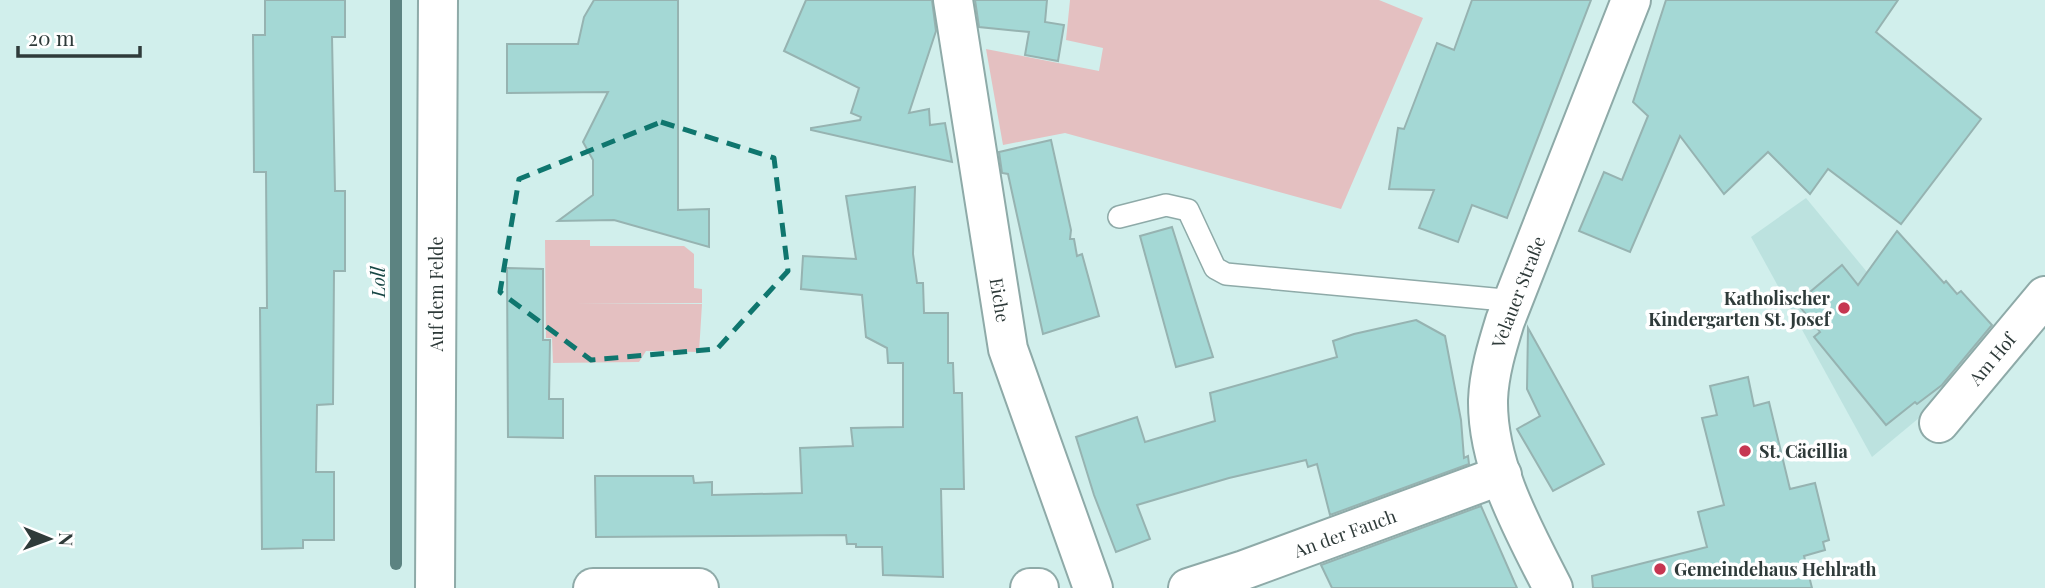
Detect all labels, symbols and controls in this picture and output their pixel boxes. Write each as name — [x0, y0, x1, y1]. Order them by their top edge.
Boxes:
scale bar — [18, 14, 140, 58]
text: 20 m — [28, 23, 75, 51]
street label: Velauer Straße — [1485, 233, 1550, 352]
street label: Auf dem Felde — [424, 236, 448, 353]
water label: Loll — [364, 266, 390, 298]
street label: Eiche — [985, 276, 1015, 324]
place label: Katholischer Kindergarten St. Josef — [1648, 286, 1832, 331]
marker: Katholischer Kindergarten St. Josef — [1836, 300, 1852, 316]
street label: Am Hof — [1963, 326, 2022, 391]
place label: St. Cäcillia — [1759, 439, 1848, 463]
marker: St. Cäcillia — [1737, 443, 1753, 459]
street label: An der Fauch — [1290, 503, 1400, 563]
north arrow — [14, 504, 84, 574]
text: N — [54, 532, 80, 547]
place label: Gemeindehaus Hehlrath — [1674, 557, 1877, 581]
marker: Gemeindehaus Hehlrath — [1652, 561, 1668, 577]

